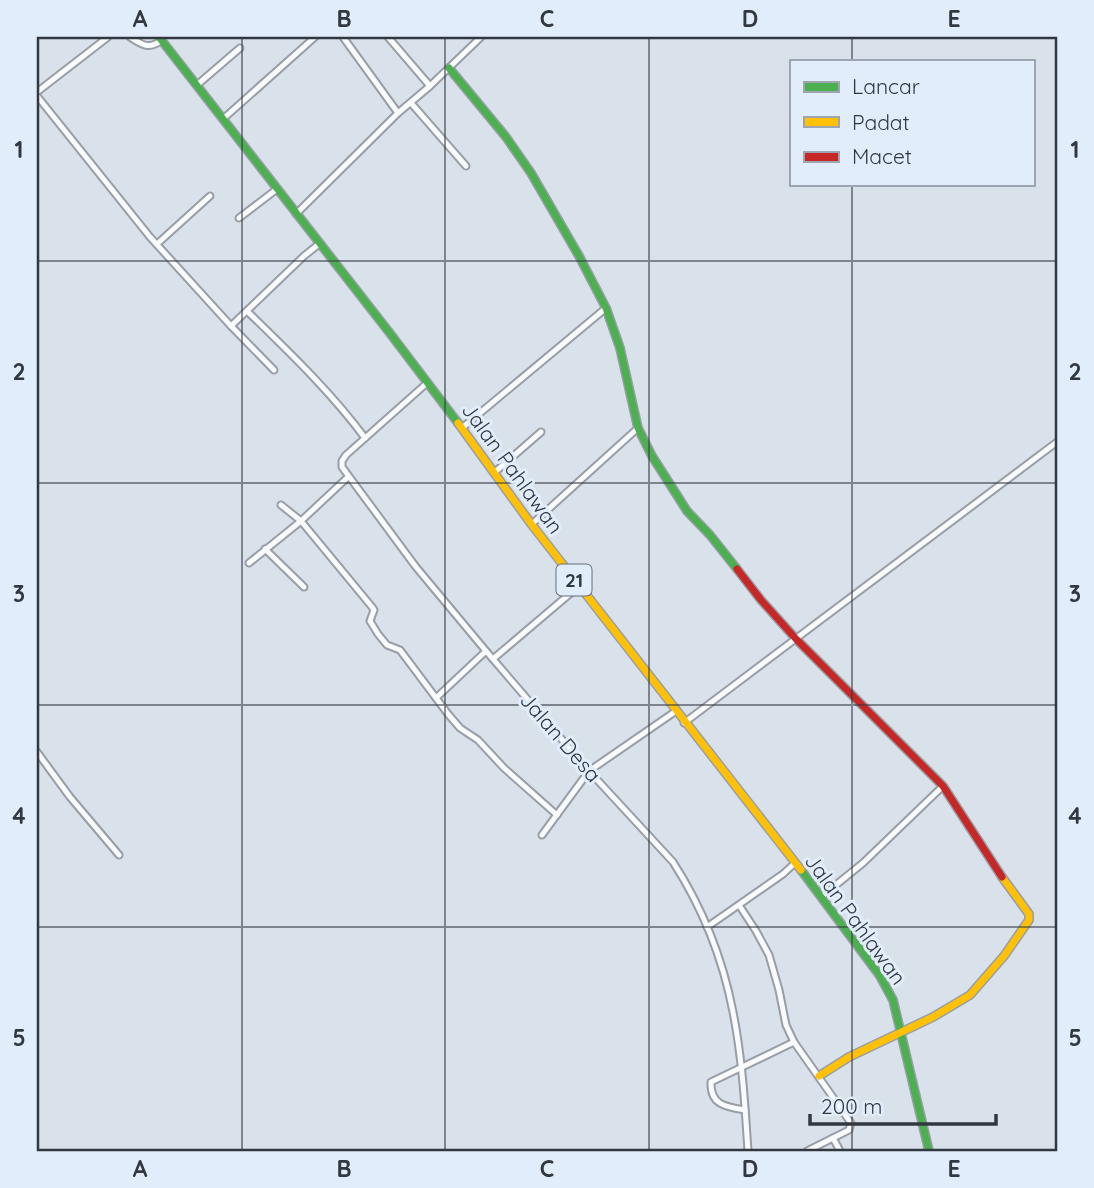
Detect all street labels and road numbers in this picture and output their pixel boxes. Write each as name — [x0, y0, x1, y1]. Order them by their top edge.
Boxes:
street label: Jalan Pahlawan — [457, 397, 569, 539]
road number: 21 — [556, 565, 592, 596]
street label: Jalan Desa — [515, 687, 607, 787]
street label: Jalan Pahlawan — [800, 848, 912, 990]

